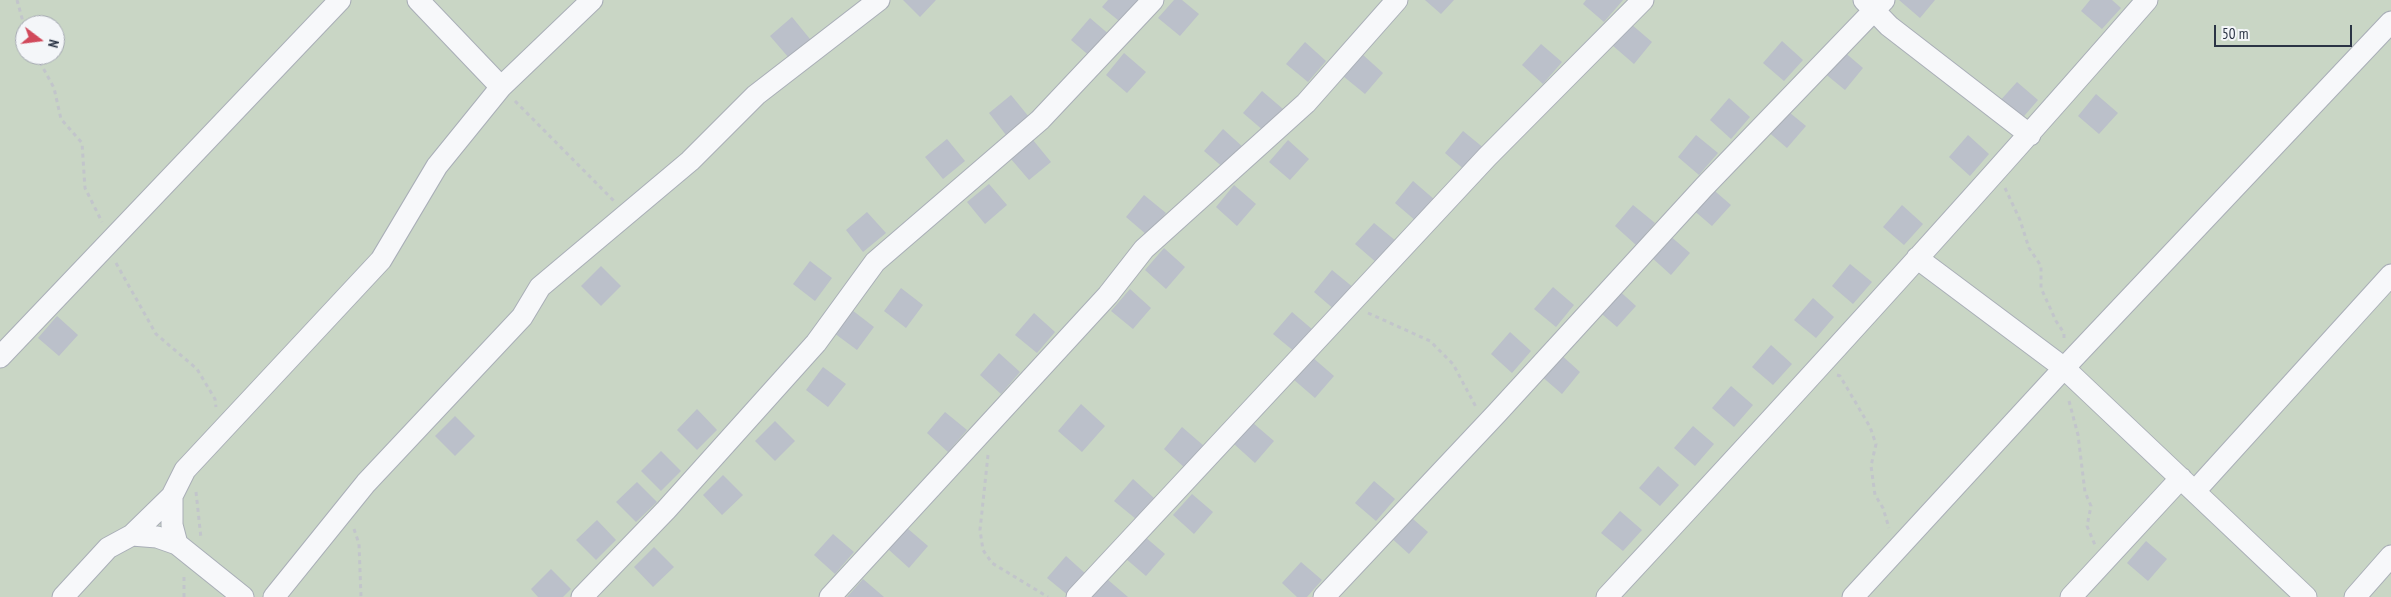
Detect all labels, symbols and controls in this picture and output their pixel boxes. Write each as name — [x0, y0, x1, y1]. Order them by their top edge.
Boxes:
north arrow — [15, 15, 65, 65]
scale bar — [2216, 15, 2354, 47]
text: 50 m — [2222, 24, 2248, 43]
text: N — [44, 38, 63, 50]

